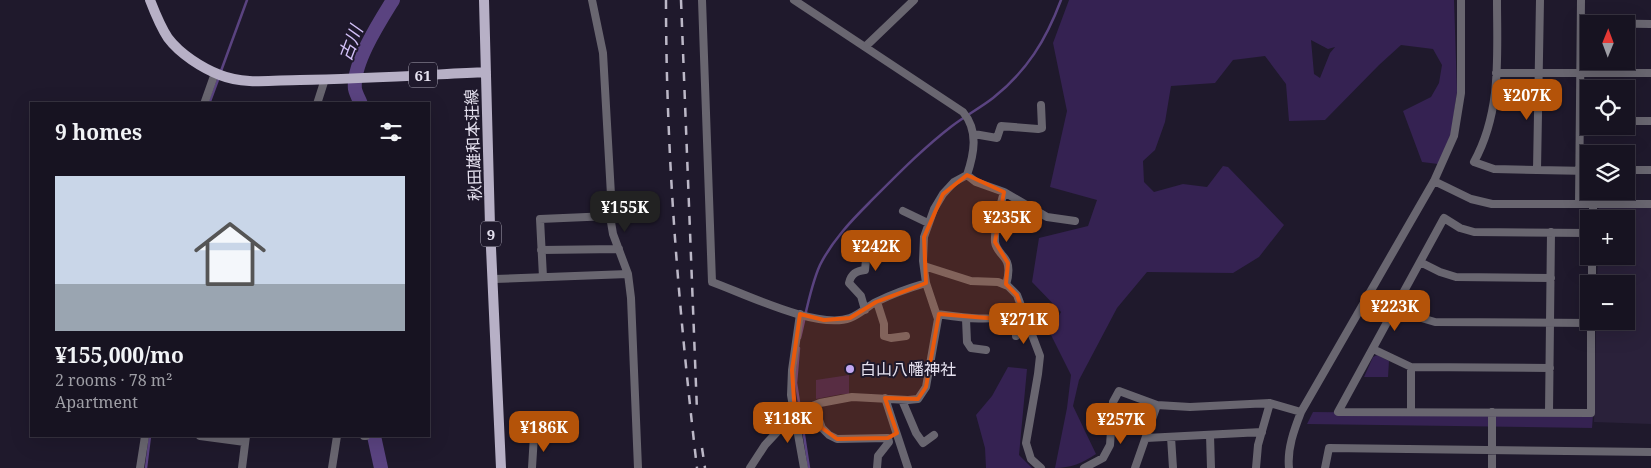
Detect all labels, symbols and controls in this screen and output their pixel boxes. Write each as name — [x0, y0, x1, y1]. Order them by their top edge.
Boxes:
north arrow — [1580, 15, 1635, 70]
map controls — [1580, 15, 1635, 330]
water label: 古川 — [332, 20, 368, 64]
road number: 61 — [409, 62, 437, 88]
pin: ¥207K — [1492, 78, 1562, 121]
button: locate — [1580, 80, 1635, 135]
text: ¥207K — [1503, 84, 1551, 106]
street label: 秋田雄和本荘線 — [460, 89, 486, 201]
text: 9 homes — [55, 118, 142, 146]
icon: filters — [377, 118, 405, 146]
button: layers — [1580, 145, 1635, 200]
pin: ¥155K — [590, 190, 660, 233]
text: ¥155K — [601, 196, 649, 218]
pin: ¥235K — [972, 200, 1042, 243]
text: ¥235K — [983, 206, 1031, 228]
icon: home — [185, 209, 275, 299]
button: + — [1580, 210, 1635, 265]
road number: 9 — [481, 222, 501, 246]
pin: ¥242K — [841, 230, 911, 272]
text: ¥242K — [852, 235, 900, 257]
button: − — [1580, 275, 1635, 330]
pin: ¥223K — [1360, 290, 1430, 332]
text: ¥223K — [1371, 295, 1419, 317]
pin: ¥271K — [989, 302, 1059, 345]
text: ¥271K — [1000, 308, 1048, 330]
text: ¥155,000/mo — [55, 341, 184, 369]
place label: 白山八幡神社 — [860, 358, 956, 380]
marker: 白山八幡神社 — [844, 363, 856, 375]
text: 2 rooms · 78 m² — [55, 369, 172, 391]
text: Apartment — [55, 391, 138, 413]
pin: ¥118K — [753, 402, 823, 444]
pin: ¥257K — [1086, 402, 1156, 445]
text: ¥118K — [764, 407, 812, 429]
text: ¥257K — [1097, 408, 1145, 430]
pin: ¥186K — [509, 410, 579, 453]
text: ¥186K — [520, 416, 568, 438]

